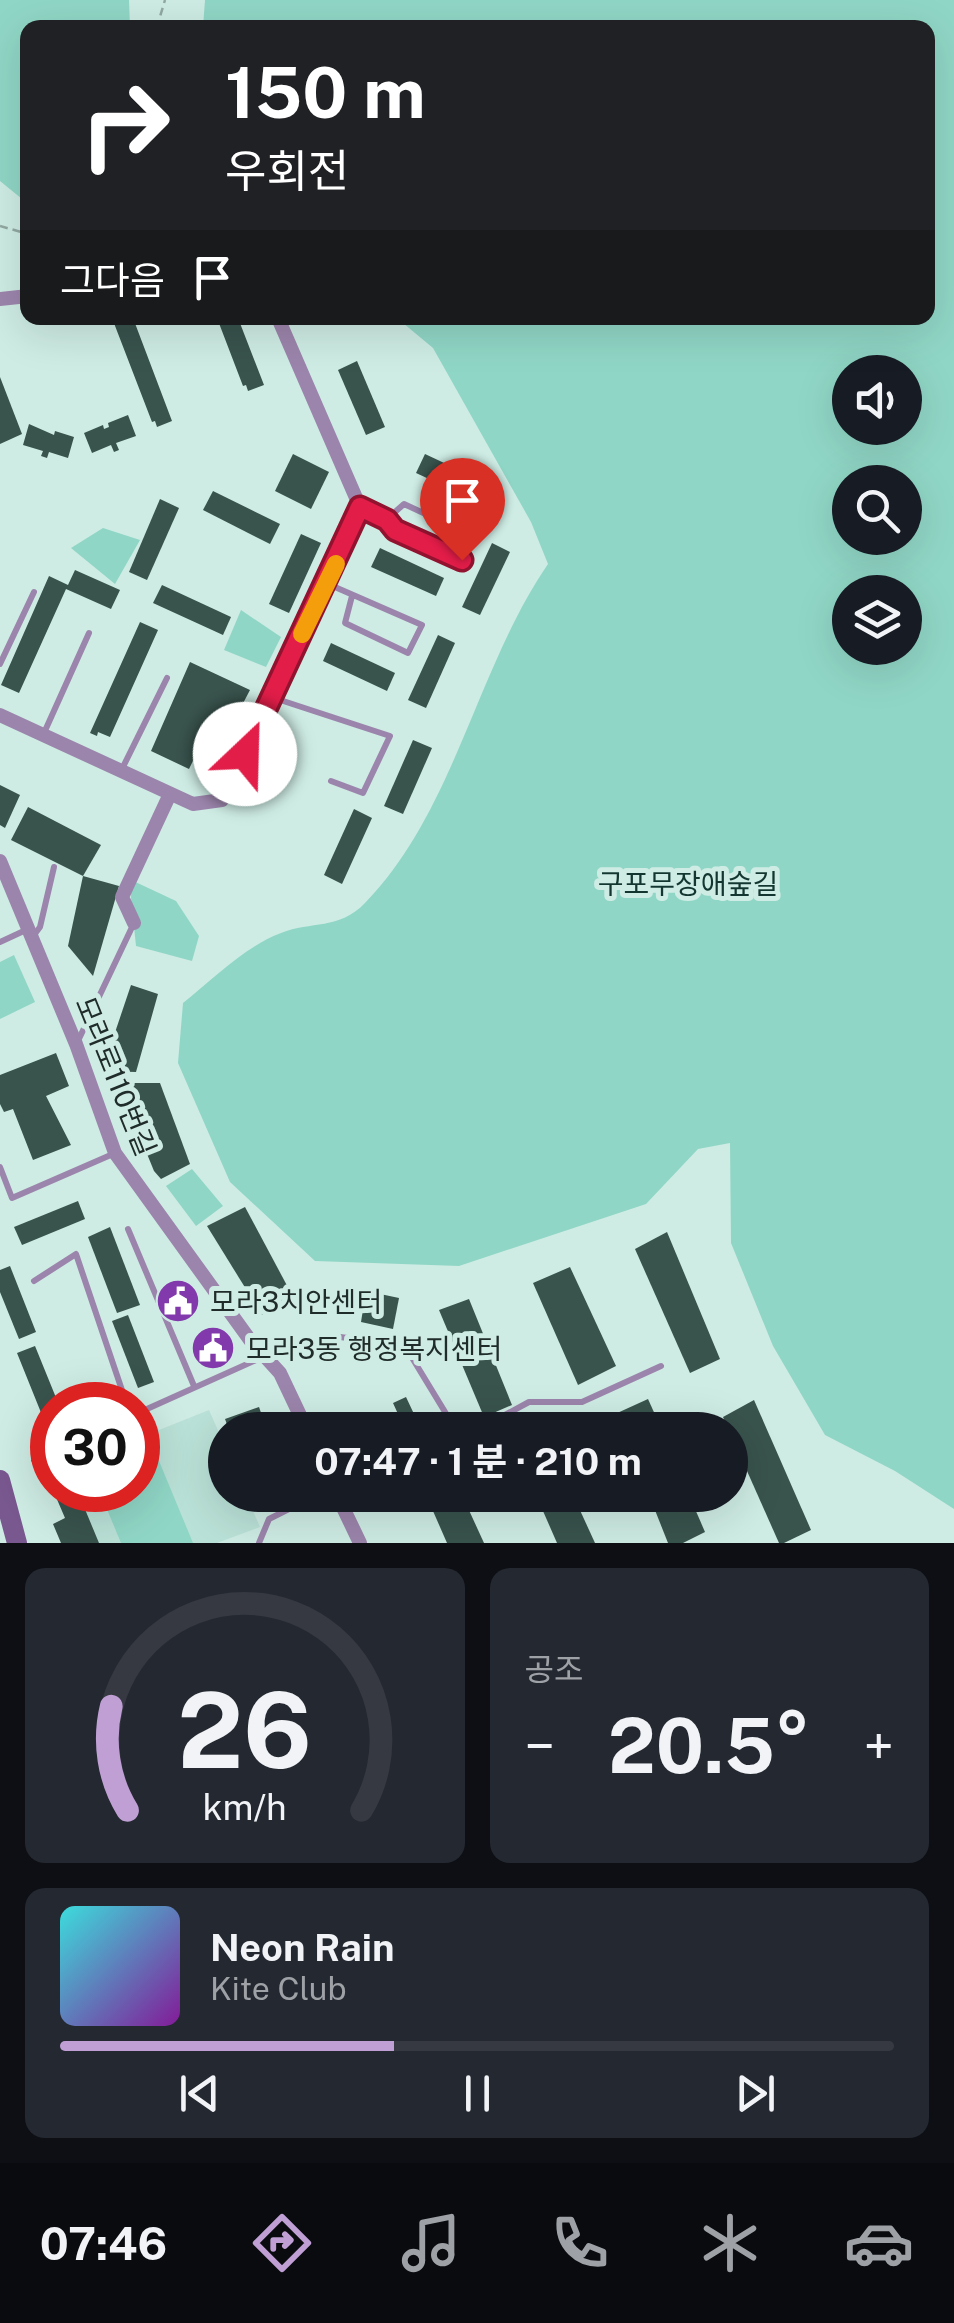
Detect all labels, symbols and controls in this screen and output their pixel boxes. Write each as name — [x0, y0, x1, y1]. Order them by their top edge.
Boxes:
text: 150 m — [225, 51, 426, 134]
icon: right — [60, 60, 190, 190]
text: 우회전 — [225, 144, 349, 197]
icon: arrive — [185, 250, 240, 305]
text: 그다음 — [60, 258, 165, 303]
map controls — [832, 355, 922, 665]
button: sound — [832, 355, 922, 445]
pin — [420, 458, 505, 561]
button: search — [832, 465, 922, 555]
icon: arrive — [435, 473, 490, 528]
button: layers — [832, 575, 922, 665]
position arrow — [193, 702, 297, 806]
park label: 구포무장애숲길 — [598, 867, 778, 900]
street label: 모라로110번길 — [69, 992, 163, 1160]
public building icon: 모라3치안센터 — [155, 1278, 201, 1324]
place label: 모라3치안센터 — [210, 1285, 382, 1318]
public building icon: 모라3동 행정복지센터 — [190, 1325, 236, 1371]
place label: 모라3동 행정복지센터 — [246, 1332, 502, 1365]
speed limit sign: 30 — [30, 1382, 160, 1512]
text: 07:47 · 1 분 · 210 m — [314, 1439, 642, 1484]
text: 공조 — [525, 1651, 583, 1688]
text: 26 — [177, 1669, 312, 1791]
text: 20.5° — [608, 1702, 810, 1790]
text: − — [525, 1714, 555, 1778]
text: + — [863, 1714, 894, 1778]
text: km/h — [203, 1786, 287, 1828]
text: Neon Rain — [210, 1925, 394, 1970]
text: Kite Club — [210, 1970, 347, 2007]
icon: previous — [172, 2066, 227, 2121]
icon: pause — [450, 2066, 505, 2121]
icon: next — [728, 2066, 783, 2121]
icon: directions — [247, 2208, 317, 2278]
icon: music — [396, 2208, 466, 2278]
icon: phone — [545, 2208, 615, 2278]
icon: climate — [695, 2208, 765, 2278]
icon: car — [844, 2208, 914, 2278]
text: 07:46 — [40, 2217, 167, 2270]

